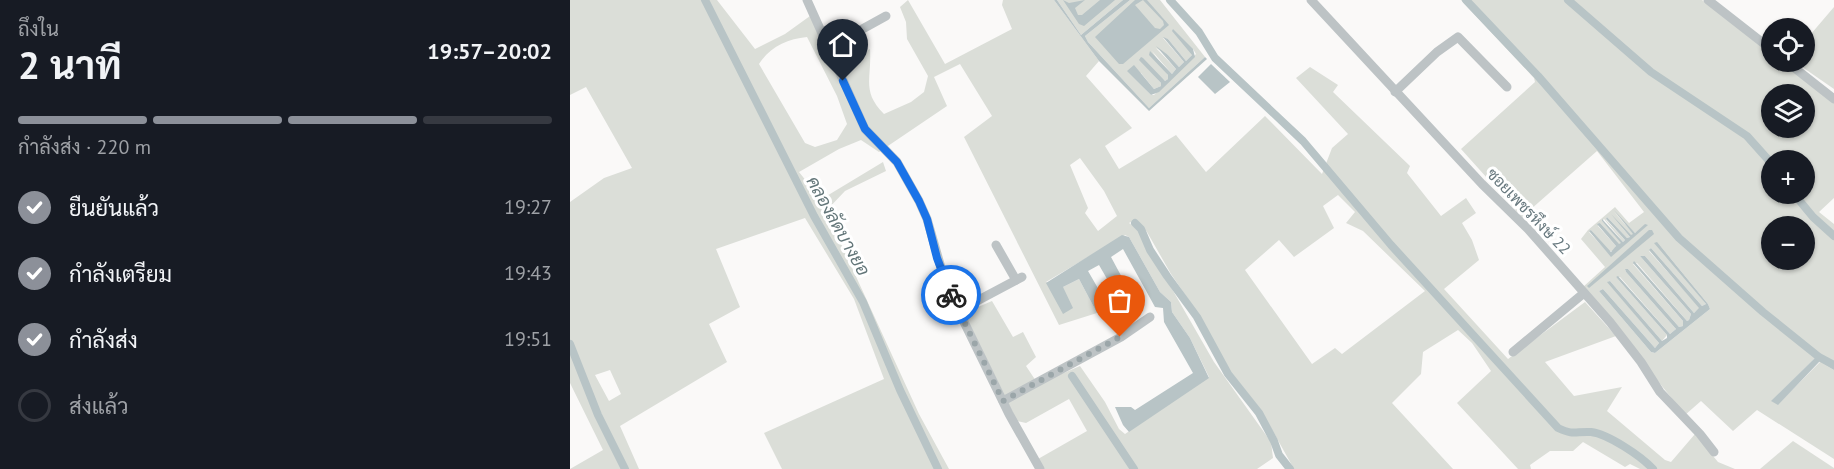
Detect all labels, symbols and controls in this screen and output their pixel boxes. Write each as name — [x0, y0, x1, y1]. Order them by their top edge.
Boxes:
text: ถึงใน — [18, 16, 59, 42]
map controls — [1761, 18, 1815, 270]
button: locate — [1761, 18, 1815, 72]
pin — [817, 19, 868, 81]
icon: home — [826, 28, 859, 61]
text: 19:57–20:02 — [427, 37, 552, 65]
text: 2 นาที — [18, 39, 122, 90]
button: layers — [1761, 84, 1815, 138]
text: กำลังส่ง · 220 m — [18, 134, 151, 160]
button: + — [1761, 150, 1815, 204]
street label: ซอยเพชรหึงษ์ 22 — [1483, 162, 1577, 258]
water label: คลองลัดบางยอ — [802, 172, 875, 280]
icon: check — [18, 191, 51, 224]
text: ยืนยันแล้ว — [69, 194, 159, 222]
text: 19:27 — [504, 194, 552, 220]
button: − — [1761, 216, 1815, 270]
icon: check — [18, 257, 51, 290]
text: กำลังเตรียม — [69, 260, 172, 288]
text: 19:43 — [504, 260, 552, 286]
courier — [921, 265, 981, 325]
pin — [1094, 275, 1145, 337]
icon: bike — [935, 279, 968, 312]
icon: bag — [1103, 284, 1136, 317]
icon: check — [18, 323, 51, 356]
text: กำลังส่ง — [69, 326, 138, 354]
text: 19:51 — [504, 326, 552, 352]
text: ส่งแล้ว — [69, 392, 129, 420]

